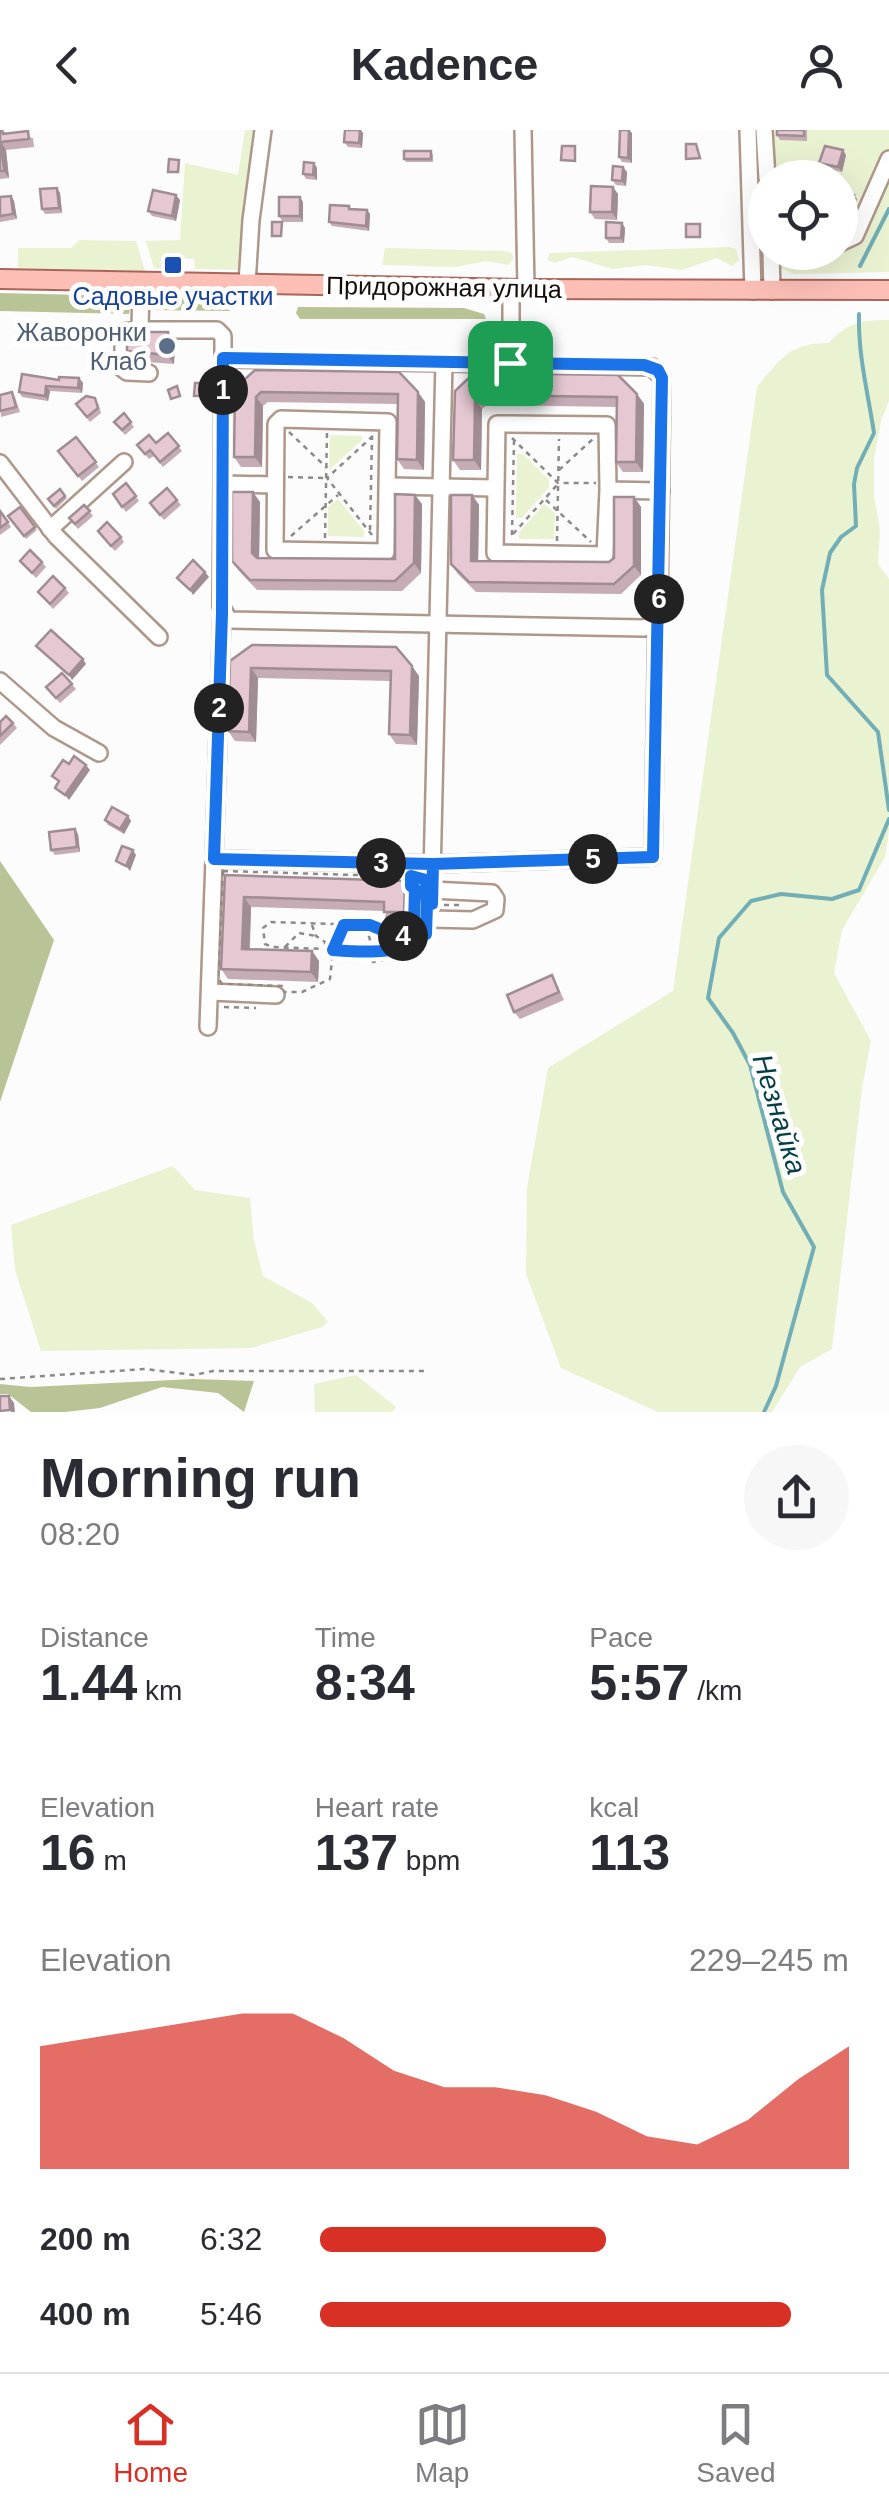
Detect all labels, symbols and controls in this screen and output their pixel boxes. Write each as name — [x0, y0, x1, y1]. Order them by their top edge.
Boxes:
icon: back — [40, 38, 95, 93]
icon: person — [794, 38, 849, 93]
text: Kadence — [351, 39, 538, 90]
map controls — [748, 160, 858, 270]
button: locate — [748, 160, 858, 270]
marker: Садовые участки — [162, 254, 184, 276]
street label: Придорожная улица — [326, 271, 562, 303]
place label: Садовые участки — [72, 282, 274, 310]
place label: Жаворонки Клаб — [16, 318, 147, 375]
pin — [468, 321, 553, 406]
marker: Жаворонки Клаб — [156, 335, 178, 357]
icon: arrive — [483, 336, 538, 391]
pin: 1 — [198, 365, 248, 415]
text: 1 — [215, 374, 231, 405]
pin: 6 — [634, 574, 684, 624]
text: 6 — [651, 583, 667, 614]
pin: 2 — [194, 683, 244, 733]
text: 2 — [211, 692, 227, 723]
pin: 5 — [568, 834, 618, 884]
pin: 3 — [356, 838, 406, 888]
text: 5 — [585, 843, 601, 874]
text: 3 — [373, 847, 389, 878]
pin: 4 — [378, 911, 428, 961]
text: 4 — [395, 920, 411, 951]
water label: Незнайка — [747, 1050, 812, 1178]
button: share — [744, 1445, 849, 1550]
text: Morning run — [40, 1447, 361, 1509]
text: 08:20 — [40, 1516, 120, 1552]
text: Distance — [40, 1622, 149, 1653]
text: Time — [315, 1622, 376, 1653]
text: Pace — [589, 1622, 653, 1653]
text: 1.44 — [40, 1655, 137, 1711]
text: 8:34 — [315, 1655, 415, 1711]
text: 5:57 — [589, 1655, 689, 1711]
text: km — [137, 1675, 182, 1706]
text: /km — [689, 1675, 742, 1706]
text: Elevation — [40, 1792, 155, 1823]
text: Heart rate — [315, 1792, 439, 1823]
text: kcal — [589, 1792, 639, 1823]
text: 16 — [40, 1825, 96, 1881]
text: 137 — [315, 1825, 398, 1881]
text: 113 — [589, 1825, 670, 1881]
text: m — [96, 1845, 127, 1876]
text: bpm — [398, 1845, 460, 1876]
text: Elevation — [40, 1942, 172, 1978]
text: 229–245 m — [689, 1942, 849, 1978]
text: 200 m — [40, 2221, 131, 2257]
text: 6:32 — [200, 2221, 262, 2257]
text: 400 m — [40, 2296, 131, 2332]
text: 5:46 — [200, 2296, 262, 2332]
tab: Home — [113, 2397, 188, 2489]
tab: Map — [415, 2397, 470, 2489]
tab: Saved — [696, 2397, 776, 2489]

